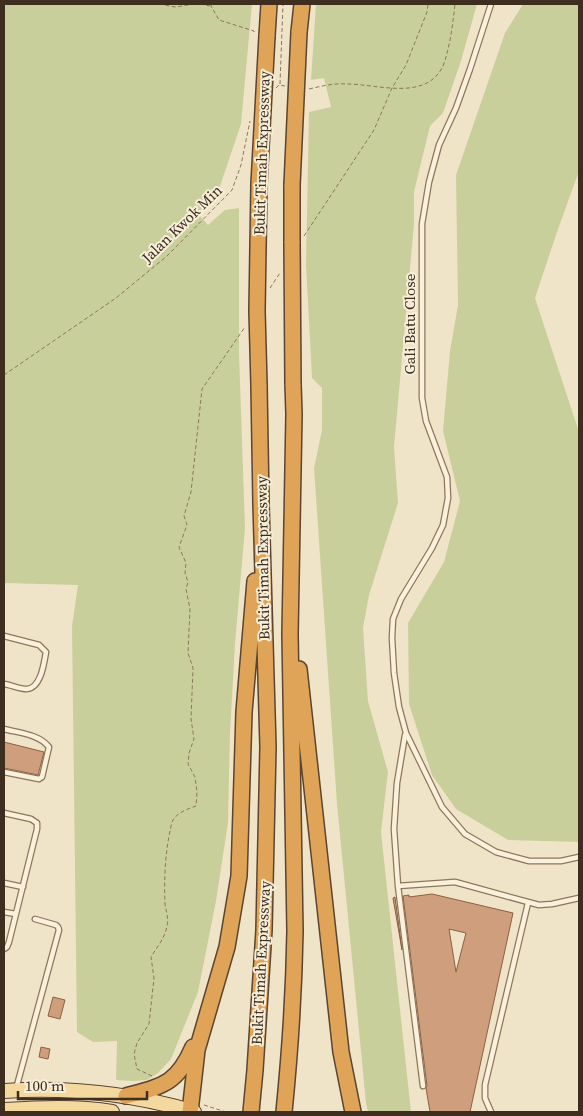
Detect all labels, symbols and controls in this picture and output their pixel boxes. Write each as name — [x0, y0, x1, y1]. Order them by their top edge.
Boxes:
street label: Bukit Timah Expressway — [248, 70, 275, 236]
street label: Jalan Kwok Min — [136, 180, 227, 268]
street label: Gali Batu Close — [399, 273, 420, 374]
street label: Bukit Timah Expressway — [251, 475, 274, 640]
street label: Bukit Timah Expressway — [246, 880, 275, 1046]
scale bar — [18, 1068, 146, 1100]
text: 100 m — [25, 1075, 65, 1096]

